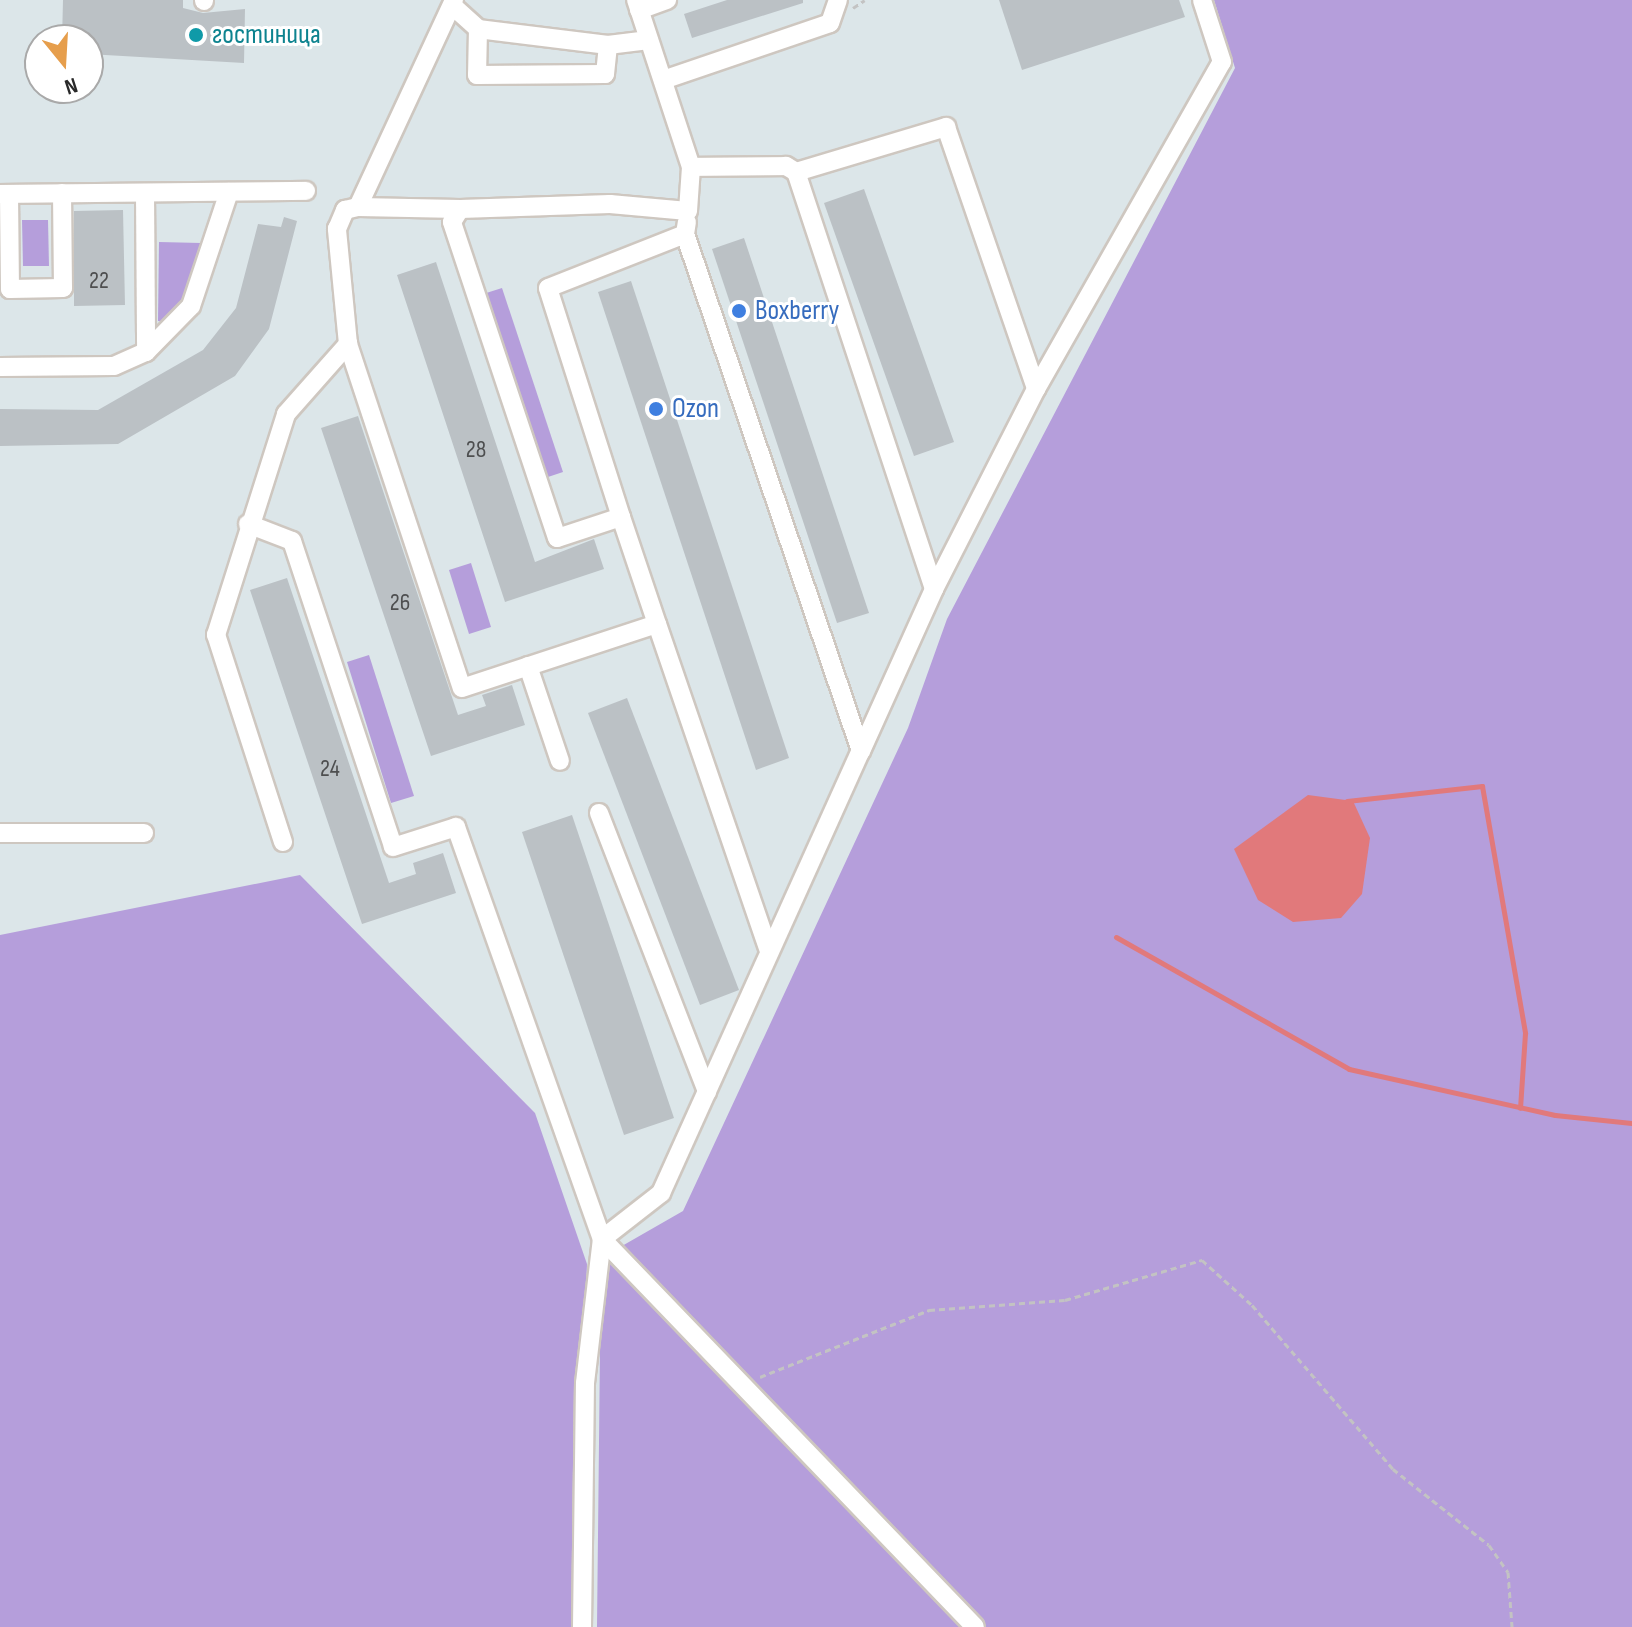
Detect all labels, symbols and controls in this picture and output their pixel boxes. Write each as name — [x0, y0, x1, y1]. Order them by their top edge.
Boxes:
place label: гостиница — [212, 18, 321, 52]
north arrow — [24, 24, 104, 104]
marker: гостиница — [187, 26, 205, 44]
text: N — [61, 71, 81, 100]
house number: 22 — [89, 267, 109, 295]
place label: Boxberry — [755, 294, 839, 328]
marker: Boxberry — [730, 302, 748, 320]
place label: Ozon — [672, 392, 719, 426]
marker: Ozon — [647, 400, 665, 418]
house number: 28 — [466, 436, 486, 464]
house number: 26 — [390, 589, 410, 617]
house number: 24 — [320, 755, 340, 783]

